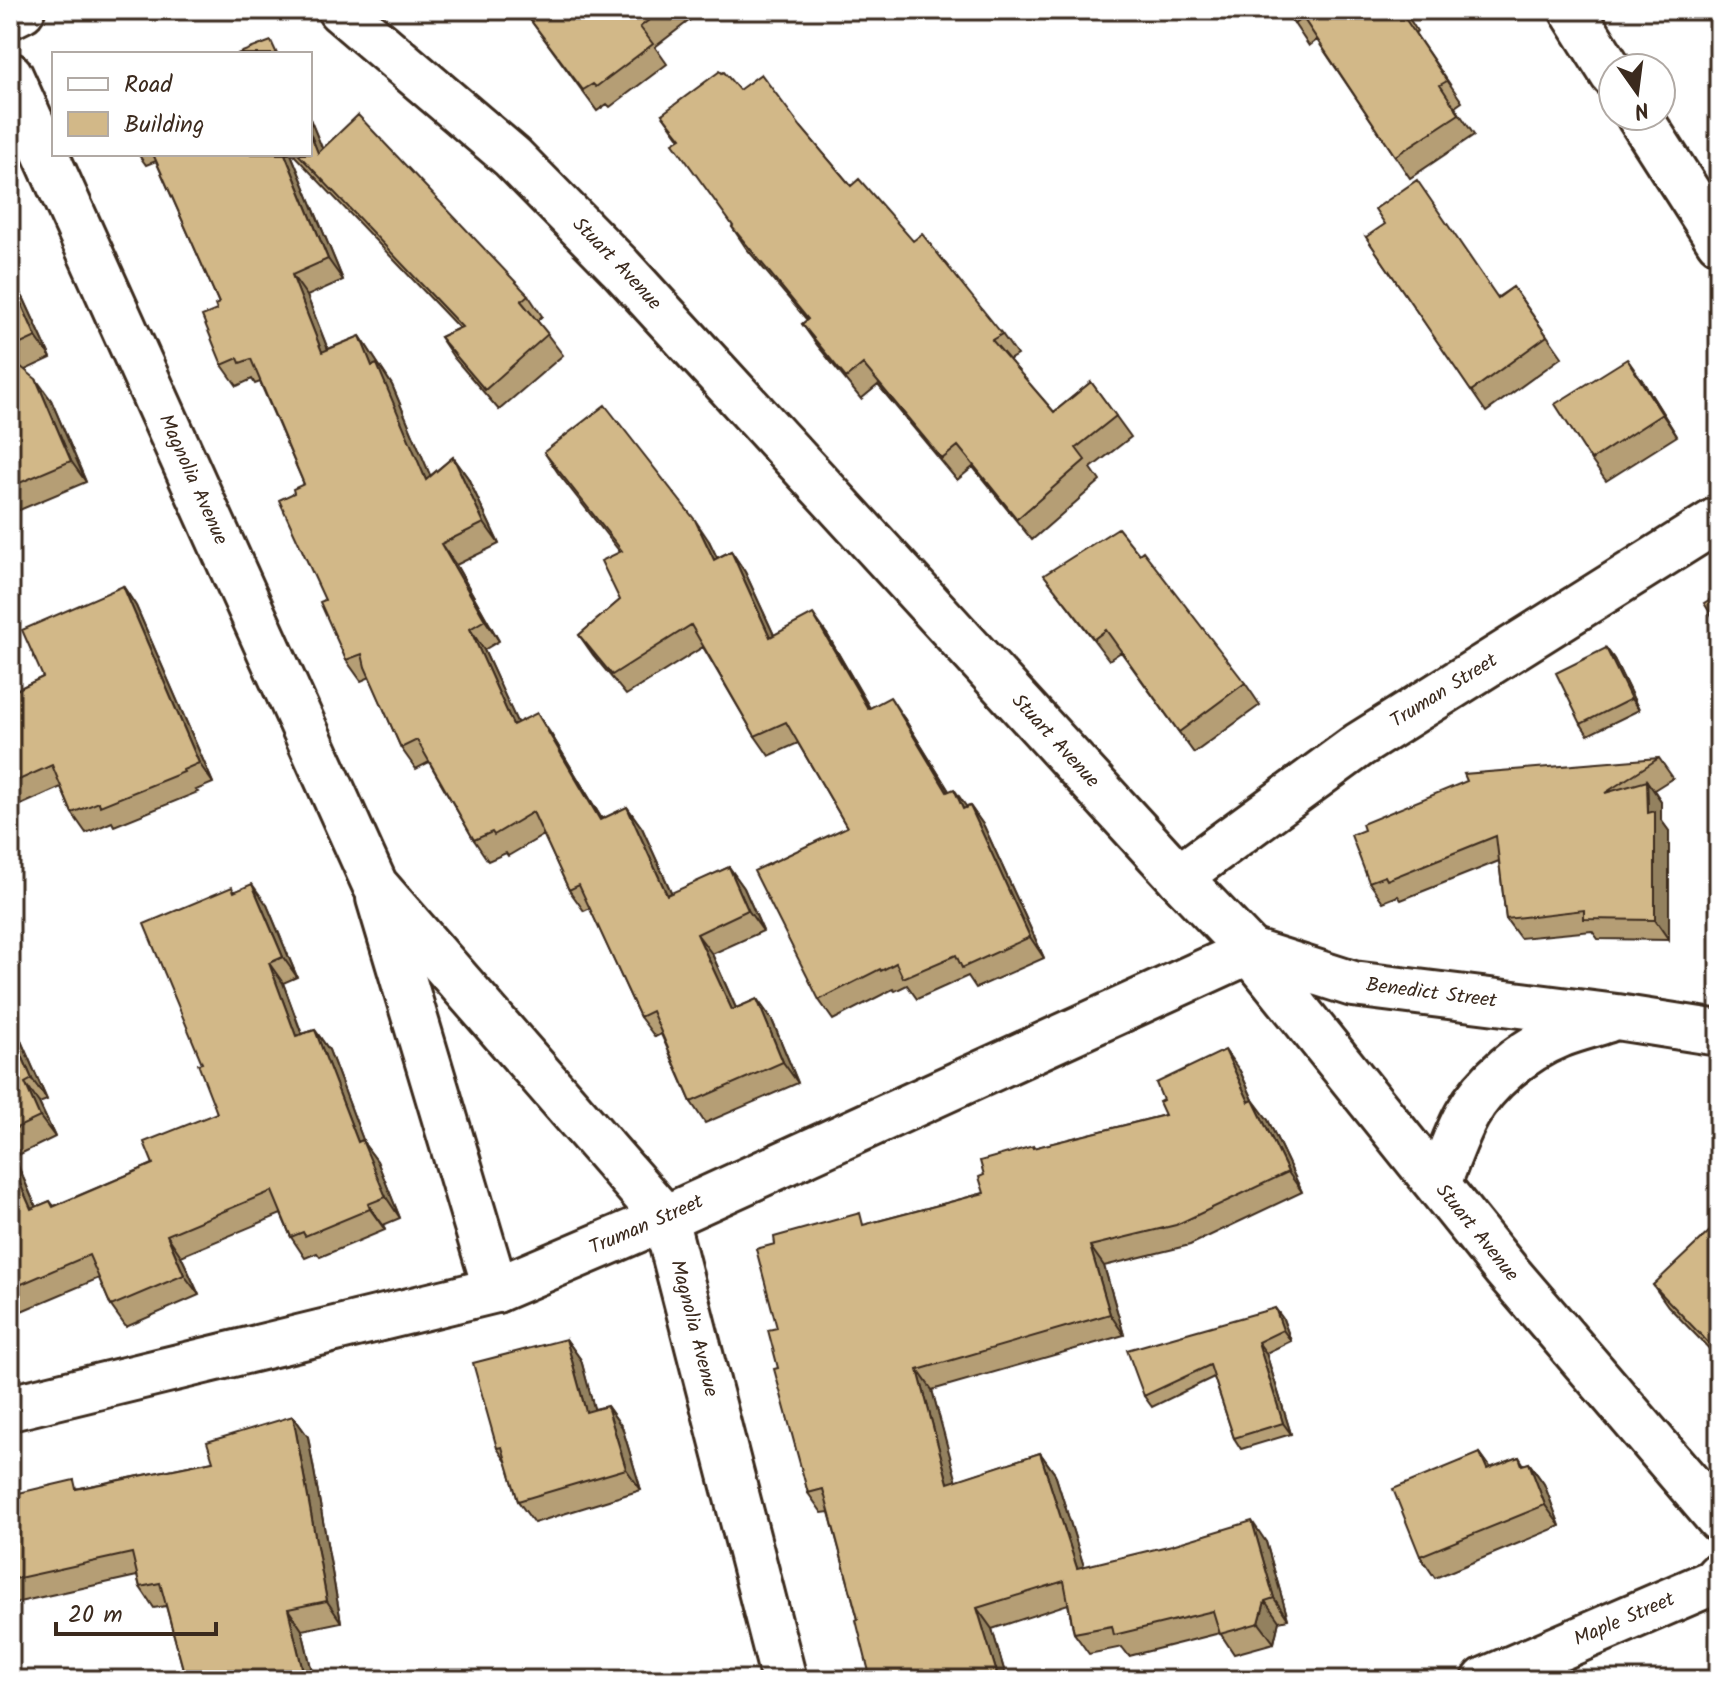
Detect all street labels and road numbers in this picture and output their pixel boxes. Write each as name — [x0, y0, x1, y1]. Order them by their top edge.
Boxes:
street label: Stuart Avenue — [564, 210, 669, 318]
street label: Magnolia Avenue — [149, 409, 236, 550]
street label: Truman Street — [1384, 645, 1505, 737]
street label: Stuart Avenue — [1003, 687, 1107, 796]
street label: Benedict Street — [1364, 970, 1499, 1018]
street label: Stuart Avenue — [1427, 1177, 1526, 1290]
street label: Truman Street — [585, 1186, 709, 1264]
street label: Magnolia Avenue — [660, 1256, 726, 1400]
street label: Maple Street — [1569, 1584, 1681, 1656]

